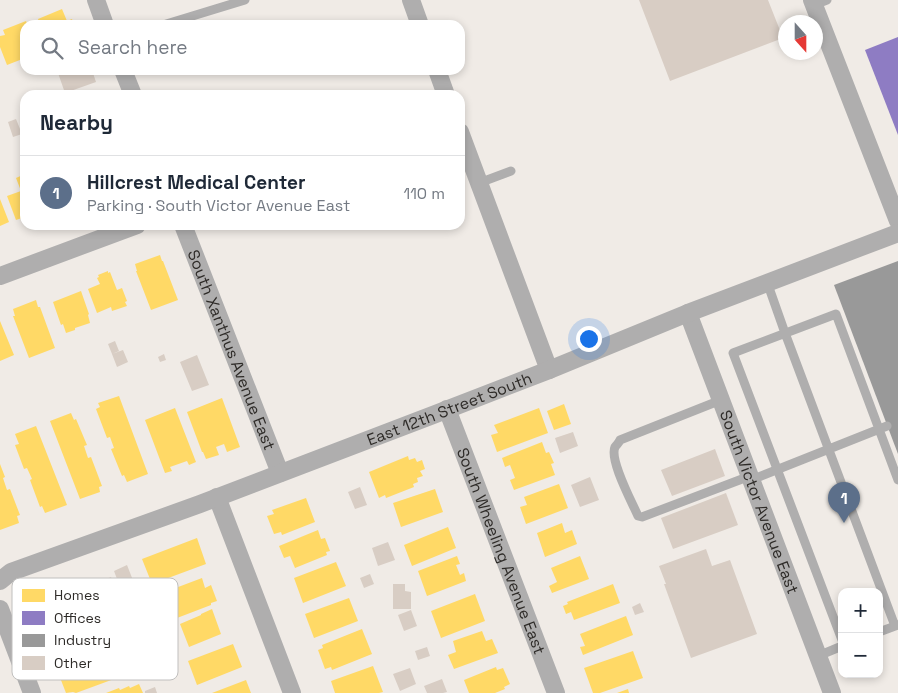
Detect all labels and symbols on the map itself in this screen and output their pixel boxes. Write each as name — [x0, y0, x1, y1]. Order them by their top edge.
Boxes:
north arrow — [778, 15, 823, 60]
street label: South Xanthus Avenue East — [183, 247, 280, 453]
your location — [576, 326, 602, 352]
street label: East 12th Street South — [364, 368, 535, 450]
street label: South Victor Avenue East — [715, 407, 803, 597]
street label: South Wheeling Avenue East — [452, 445, 550, 657]
pin: 1 — [828, 482, 860, 523]
legend — [12, 578, 178, 680]
text: Homes — [54, 586, 100, 604]
text: Offices — [54, 609, 101, 627]
text: Industry — [54, 631, 111, 649]
text: Other — [54, 654, 92, 672]

